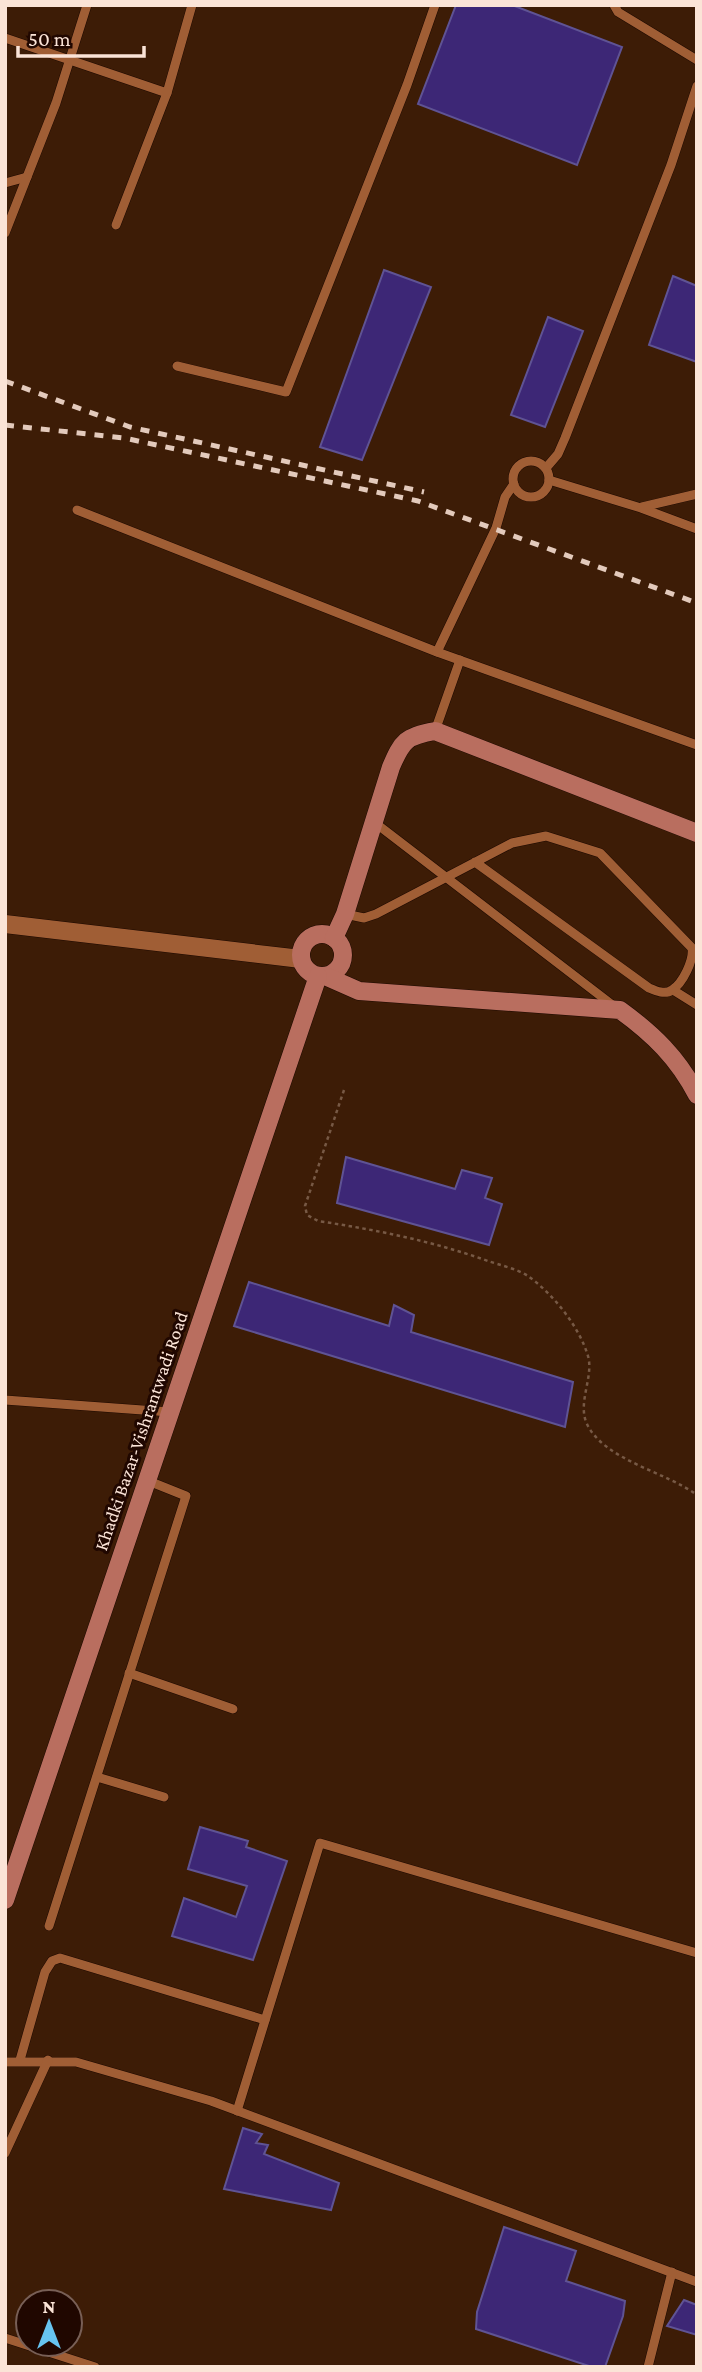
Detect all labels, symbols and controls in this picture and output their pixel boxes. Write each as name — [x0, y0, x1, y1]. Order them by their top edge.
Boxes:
scale bar — [18, 14, 144, 58]
text: 50 m — [28, 27, 71, 51]
street label: Khadki Bazar-Vishrantwadi Road — [90, 1309, 192, 1553]
north arrow — [14, 2288, 84, 2358]
text: N — [43, 2296, 56, 2317]

